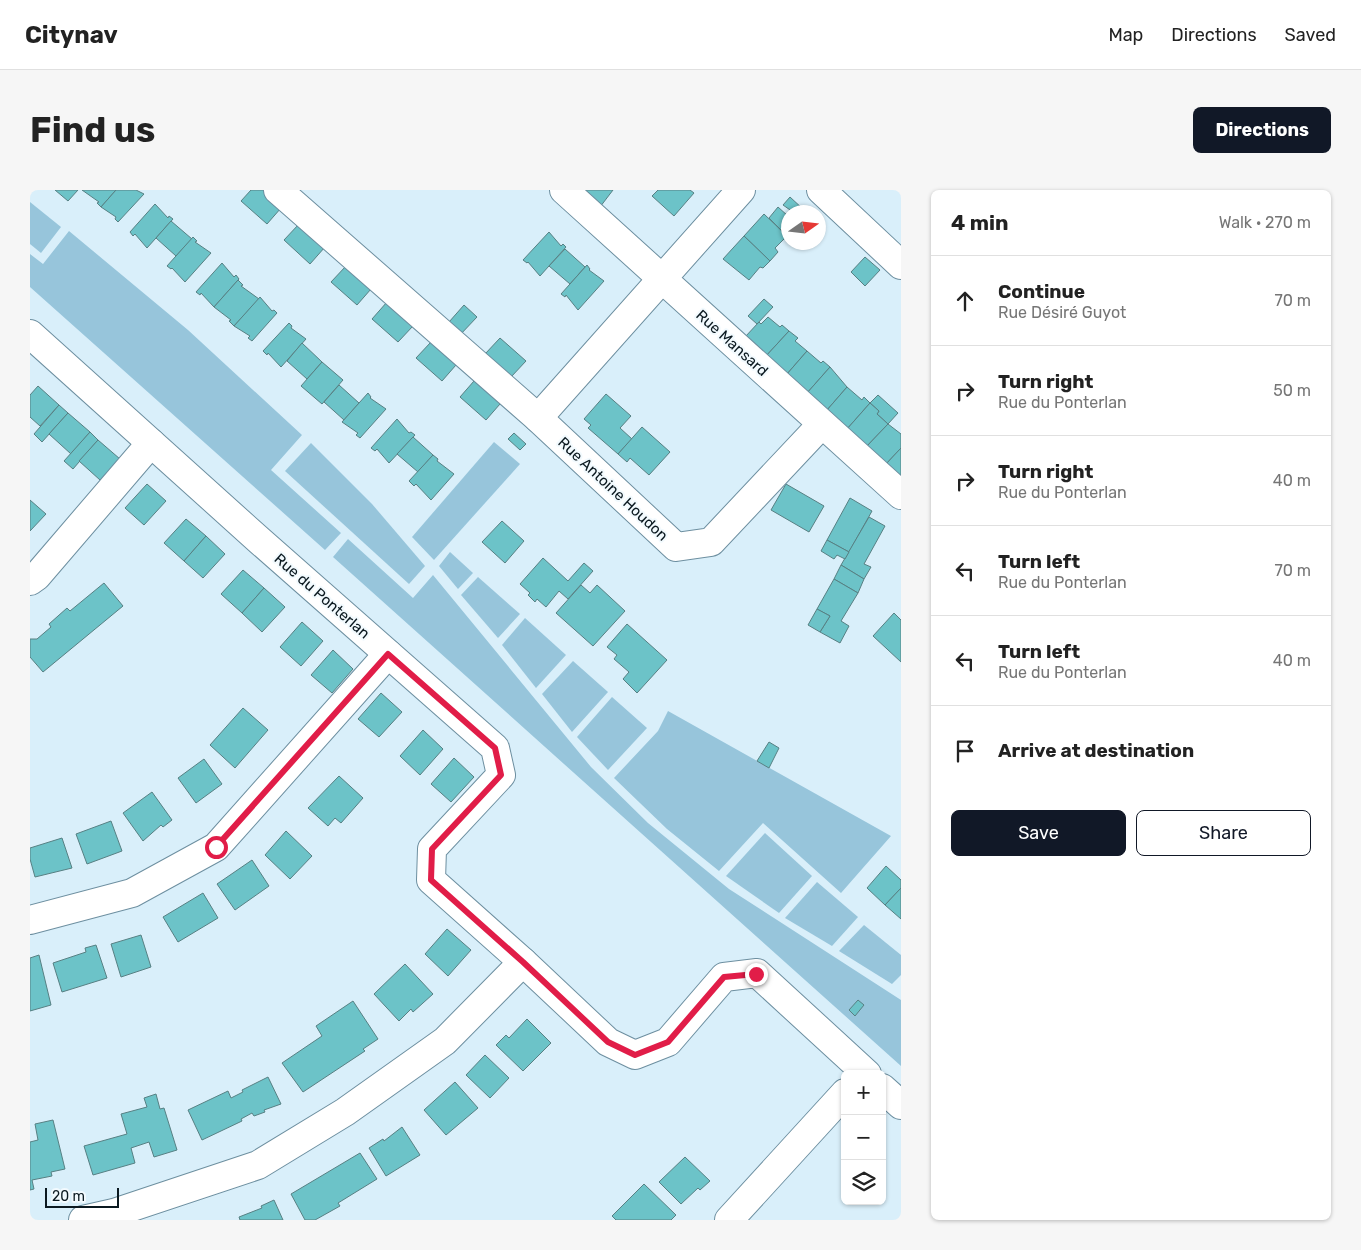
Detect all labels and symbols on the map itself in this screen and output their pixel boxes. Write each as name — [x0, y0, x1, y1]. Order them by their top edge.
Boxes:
north arrow — [781, 205, 826, 250]
street label: Rue Mansard — [692, 306, 772, 380]
street label: Rue Antoine Houdon — [554, 433, 672, 545]
street label: Rue du Ponterlan — [271, 550, 373, 642]
route start — [205, 836, 228, 859]
route end — [745, 963, 768, 986]
scale bar — [45, 1185, 119, 1208]

